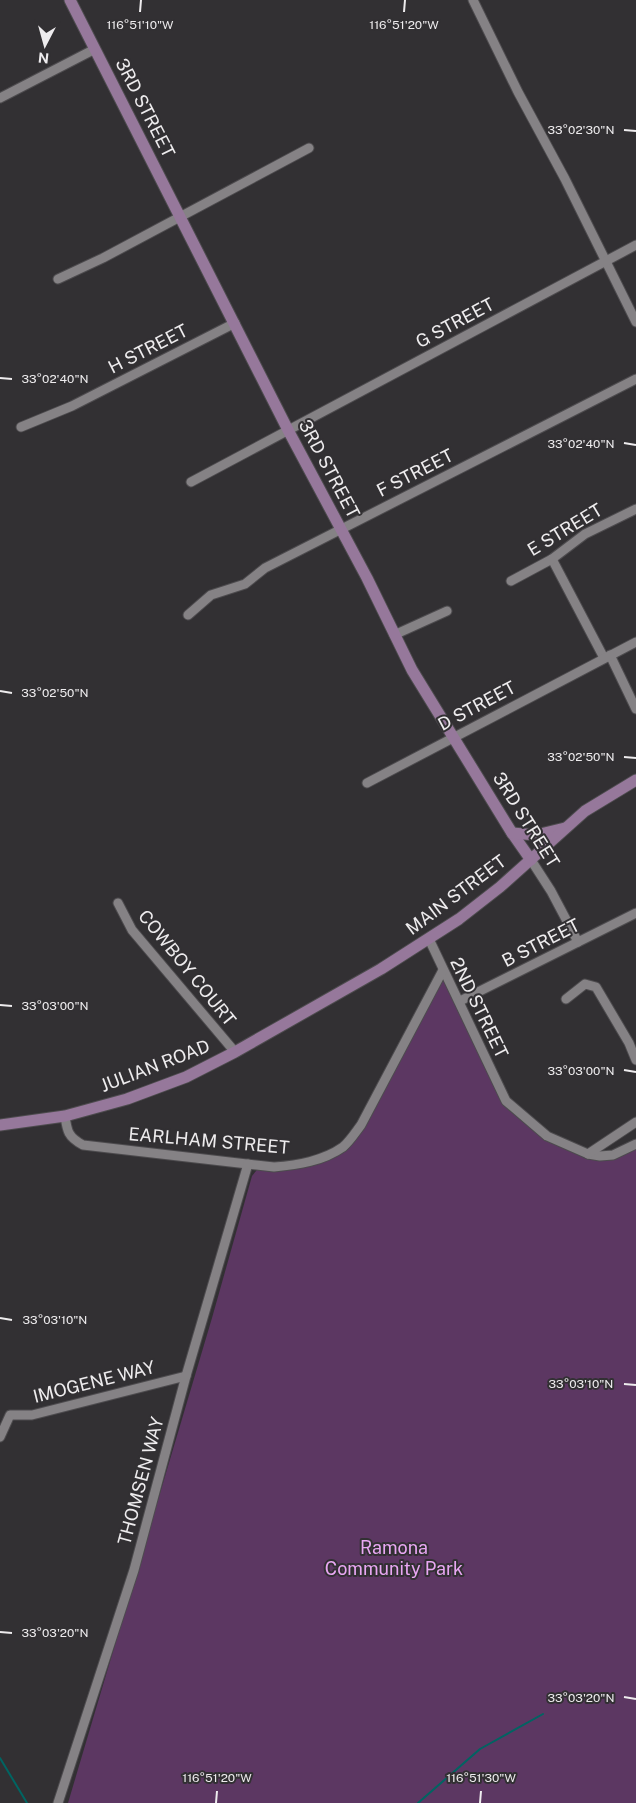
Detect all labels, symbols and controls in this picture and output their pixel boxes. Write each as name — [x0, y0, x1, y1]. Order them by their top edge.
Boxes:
text: 116°51'10"W — [106, 18, 174, 32]
text: 116°51'20"W — [369, 18, 439, 32]
north arrow — [20, 20, 70, 70]
text: N — [37, 49, 50, 66]
street label: 3RD STREET — [111, 55, 180, 161]
text: 33°02'30"N — [547, 123, 615, 137]
street label: G STREET — [412, 293, 498, 352]
street label: H STREET — [105, 319, 191, 377]
text: 33°02'40"N — [21, 372, 89, 386]
street label: 3RD STREET — [295, 416, 364, 522]
text: 33°02'40"N — [547, 437, 615, 451]
street label: F STREET — [373, 444, 457, 501]
street label: E STREET — [523, 499, 606, 560]
street label: D STREET — [434, 676, 519, 735]
text: 33°02'50"N — [21, 686, 89, 700]
text: 33°02'50"N — [547, 750, 615, 764]
street label: 3RD STREET — [489, 768, 564, 872]
street label: MAIN STREET — [402, 850, 510, 939]
street label: COWBOY COURT — [134, 906, 241, 1030]
street label: B STREET — [498, 914, 583, 971]
street label: 2ND STREET — [446, 954, 513, 1062]
text: 33°03'00"N — [21, 999, 89, 1013]
street label: JULIAN ROAD — [97, 1035, 213, 1096]
text: 33°03'00"N — [547, 1064, 615, 1078]
street label: EARLHAM STREET — [128, 1123, 291, 1158]
text: 33°03'10"N — [23, 1313, 87, 1327]
street label: IMOGENE WAY — [31, 1356, 157, 1407]
text: 33°03'10"N — [549, 1377, 613, 1391]
street label: THOMSEN WAY — [113, 1414, 168, 1547]
park label: Ramona Community Park — [325, 1537, 463, 1579]
text: 33°03'20"N — [21, 1626, 89, 1640]
text: 33°03'20"N — [547, 1691, 615, 1705]
text: 116°51'20"W — [182, 1771, 252, 1785]
text: 116°51'30"W — [446, 1771, 516, 1785]

